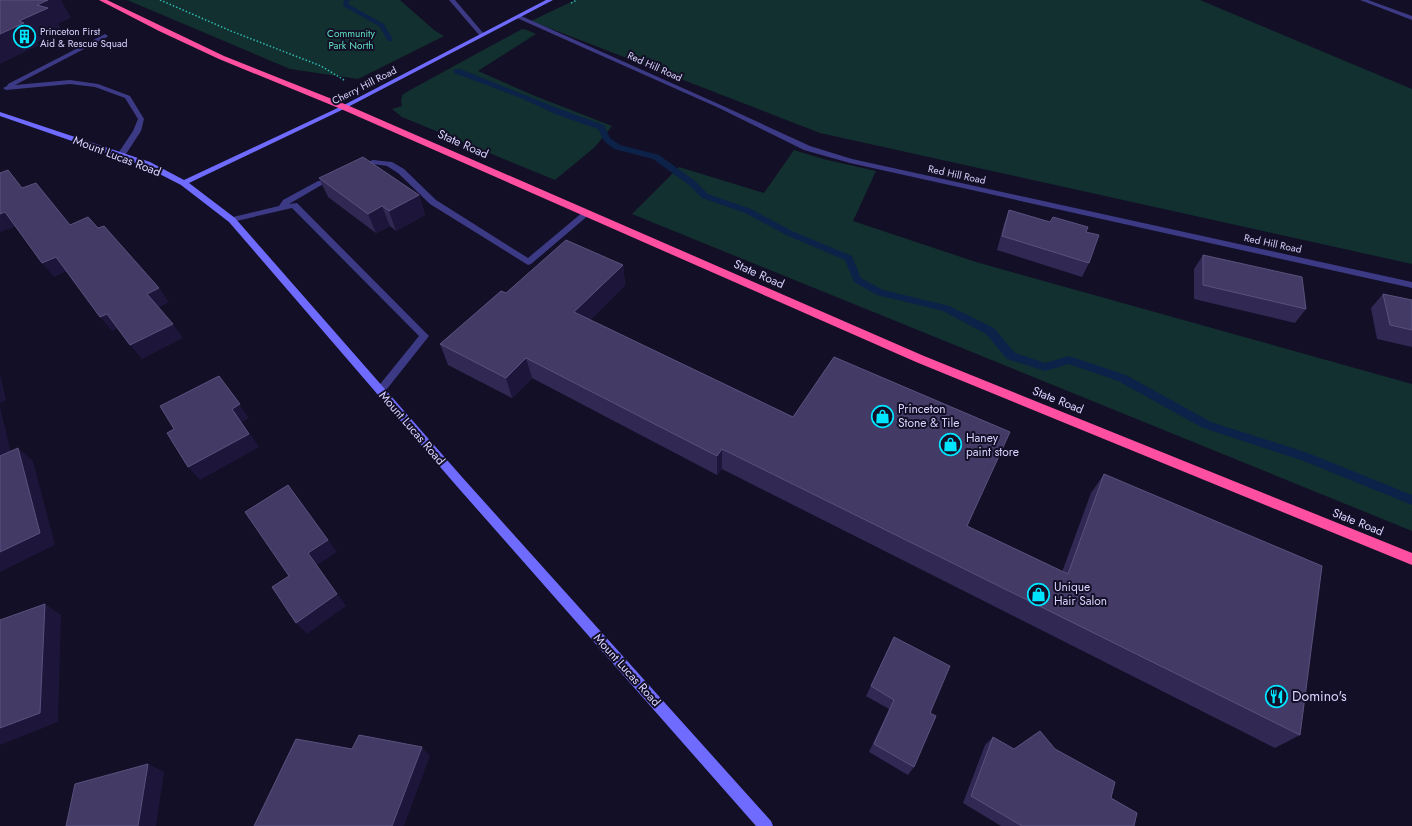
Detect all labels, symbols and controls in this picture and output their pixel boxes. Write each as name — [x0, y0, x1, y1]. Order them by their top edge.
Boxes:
building icon: Princeton First Aid & Rescue Squad — [11, 24, 37, 50]
place label: Princeton First Aid & Rescue Squad — [40, 24, 128, 51]
park label: Community Park North — [327, 26, 376, 53]
street label: Red Hill Road — [625, 48, 685, 85]
street label: Cherry Hill Road — [329, 63, 399, 108]
street label: State Road — [435, 125, 491, 163]
street label: Mount Lucas Road — [71, 131, 163, 181]
street label: Red Hill Road — [927, 161, 987, 188]
street label: Red Hill Road — [1243, 230, 1303, 257]
street label: State Road — [731, 255, 787, 293]
street label: State Road — [1030, 382, 1086, 418]
street label: Mount Lucas Road — [375, 387, 449, 469]
place label: Princeton Stone & Tile — [898, 400, 959, 432]
shop icon: Princeton Stone & Tile — [869, 403, 895, 429]
place label: Haney paint store — [966, 429, 1019, 461]
shop icon: Haney paint store — [938, 432, 964, 458]
street label: State Road — [1330, 504, 1386, 540]
place label: Unique Hair Salon — [1054, 578, 1107, 610]
shop icon: Unique Hair Salon — [1026, 581, 1052, 607]
street label: Mount Lucas Road — [589, 630, 665, 710]
restaurant icon: Domino's — [1264, 683, 1290, 709]
place label: Domino's — [1292, 686, 1347, 706]

